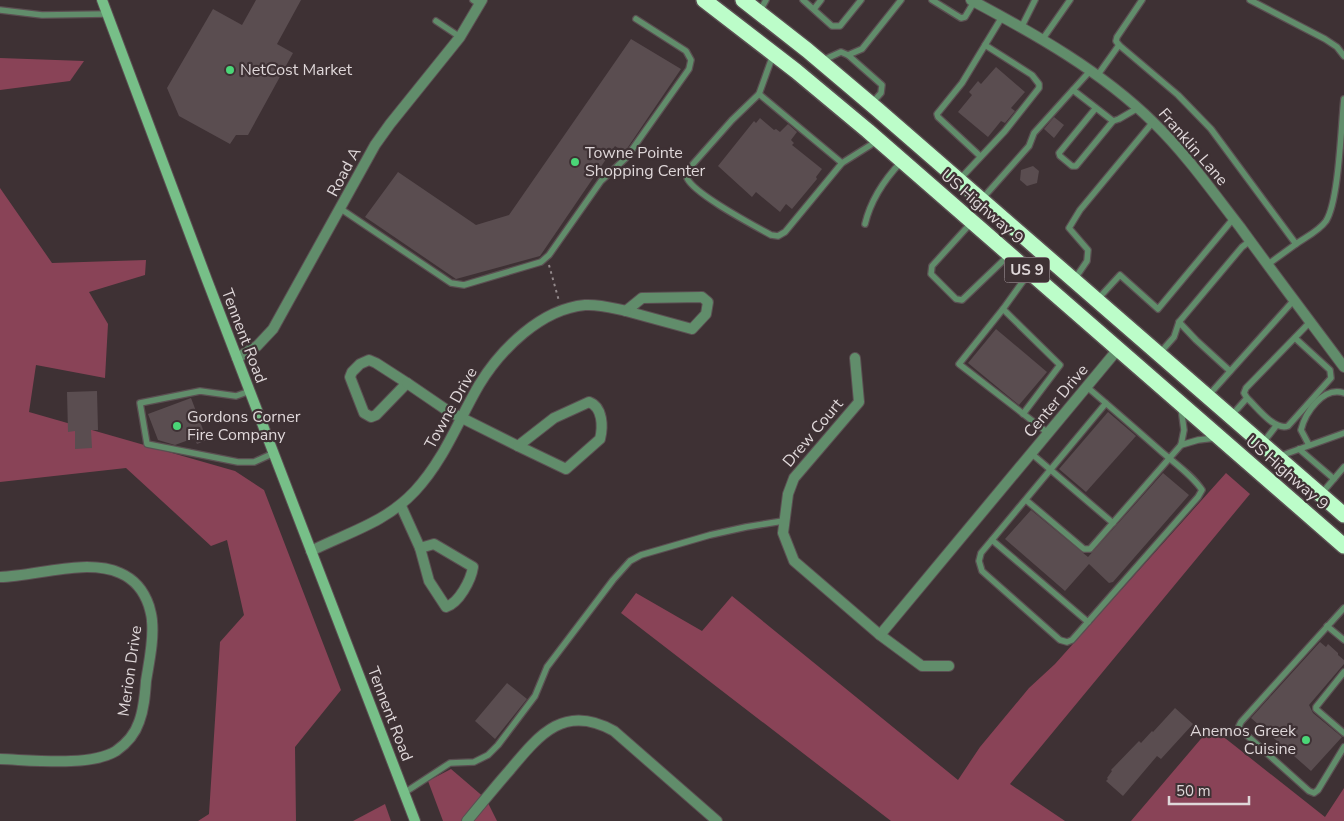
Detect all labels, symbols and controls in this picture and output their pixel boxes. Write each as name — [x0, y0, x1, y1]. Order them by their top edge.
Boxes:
place label: NetCost Market — [240, 59, 353, 81]
marker: NetCost Market — [224, 64, 236, 76]
street label: Franklin Lane — [1153, 103, 1233, 191]
place label: Towne Pointe Shopping Center — [585, 142, 706, 182]
street label: Road A — [322, 143, 366, 201]
marker: Towne Pointe Shopping Center — [569, 156, 581, 168]
street label: US Highway 9 — [936, 165, 1028, 249]
road number: US 9 — [1004, 258, 1050, 282]
street label: Tennent Road — [216, 286, 272, 386]
street label: Center Drive — [1019, 360, 1093, 442]
street label: Towne Drive — [419, 363, 483, 453]
street label: Drew Court — [778, 394, 848, 472]
place label: Gordons Corner Fire Company — [187, 406, 301, 446]
marker: Gordons Corner Fire Company — [171, 420, 183, 432]
street label: US Highway 9 — [1241, 431, 1333, 515]
street label: Merion Drive — [113, 624, 147, 718]
street label: Tennent Road — [362, 664, 418, 764]
place label: Anemos Greek Cuisine — [1190, 720, 1297, 760]
marker: Anemos Greek Cuisine — [1300, 734, 1312, 746]
scale bar — [1169, 774, 1249, 806]
text: 50 m — [1176, 781, 1211, 801]

